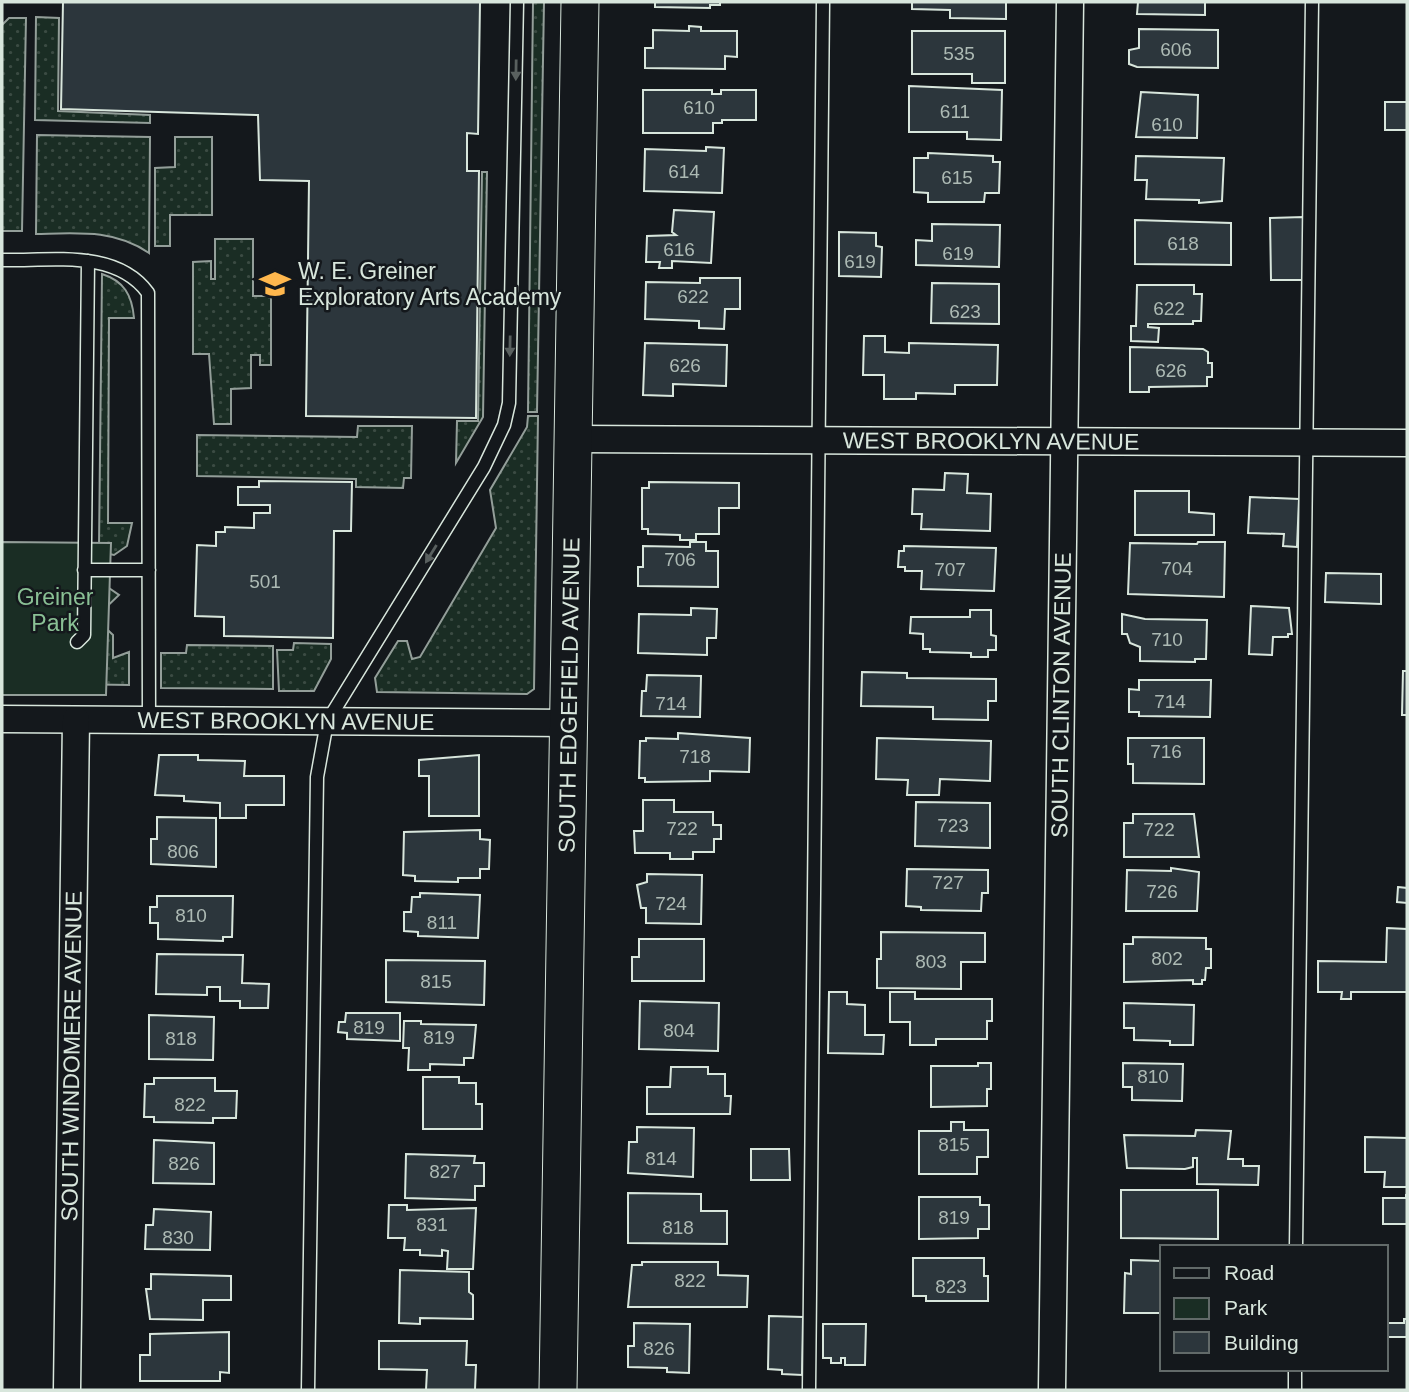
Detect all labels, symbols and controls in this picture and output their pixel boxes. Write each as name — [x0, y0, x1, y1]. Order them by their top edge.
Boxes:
house number: 606 — [1160, 39, 1192, 60]
house number: 535 — [943, 43, 975, 64]
one-way arrow — [510, 59, 522, 81]
house number: 610 — [683, 97, 715, 118]
house number: 611 — [940, 101, 970, 122]
house number: 610 — [1151, 114, 1183, 135]
house number: 614 — [668, 161, 700, 182]
house number: 615 — [941, 167, 973, 188]
house number: 618 — [1167, 233, 1199, 254]
house number: 616 — [663, 239, 695, 260]
house number: 619 — [942, 243, 974, 264]
house number: 619 — [844, 251, 876, 272]
place label: W. E. Greiner Exploratory Arts Academy — [298, 258, 562, 310]
school or university icon: W. E. Greiner Exploratory Arts Academy — [258, 267, 292, 301]
house number: 622 — [677, 286, 709, 307]
house number: 622 — [1153, 298, 1185, 319]
house number: 623 — [949, 301, 981, 322]
one-way arrow — [505, 336, 516, 358]
house number: 626 — [669, 355, 701, 376]
house number: 626 — [1155, 360, 1187, 381]
street label: WEST BROOKLYN AVENUE — [843, 427, 1139, 455]
street label: SOUTH EDGEFIELD AVENUE — [554, 537, 585, 853]
one-way arrow — [424, 544, 437, 563]
house number: 706 — [664, 549, 696, 570]
street label: SOUTH CLINTON AVENUE — [1046, 552, 1076, 838]
house number: 704 — [1161, 558, 1193, 579]
house number: 707 — [934, 559, 966, 580]
house number: 501 — [249, 571, 281, 592]
park label: Greiner Park — [17, 584, 94, 636]
house number: 710 — [1151, 629, 1183, 650]
house number: 714 — [1154, 691, 1186, 712]
house number: 714 — [655, 693, 687, 714]
street label: WEST BROOKLYN AVENUE — [138, 707, 434, 735]
house number: 716 — [1150, 741, 1182, 762]
house number: 718 — [679, 746, 711, 767]
house number: 723 — [937, 815, 969, 836]
house number: 722 — [666, 818, 698, 839]
house number: 722 — [1143, 819, 1175, 840]
house number: 806 — [167, 841, 199, 862]
house number: 727 — [932, 872, 964, 893]
house number: 726 — [1146, 881, 1178, 902]
street label: SOUTH WINDOMERE AVENUE — [56, 891, 87, 1222]
house number: 724 — [655, 893, 687, 914]
house number: 810 — [175, 905, 207, 926]
house number: 811 — [427, 912, 457, 933]
house number: 802 — [1151, 948, 1183, 969]
house number: 803 — [915, 951, 947, 972]
house number: 815 — [420, 971, 452, 992]
house number: 819 — [353, 1017, 385, 1038]
house number: 804 — [663, 1020, 695, 1041]
house number: 819 — [423, 1027, 455, 1048]
house number: 818 — [165, 1028, 197, 1049]
house number: 810 — [1137, 1066, 1169, 1087]
house number: 822 — [174, 1094, 206, 1115]
house number: 815 — [938, 1134, 970, 1155]
house number: 814 — [645, 1148, 677, 1169]
house number: 826 — [168, 1153, 200, 1174]
house number: 827 — [429, 1161, 461, 1182]
house number: 819 — [938, 1207, 970, 1228]
house number: 831 — [416, 1214, 448, 1235]
house number: 818 — [662, 1217, 694, 1238]
house number: 830 — [162, 1227, 194, 1248]
legend — [1160, 1245, 1388, 1371]
text: Road — [1224, 1261, 1274, 1284]
house number: 822 — [674, 1270, 706, 1291]
house number: 823 — [935, 1276, 967, 1297]
text: Park — [1224, 1296, 1268, 1319]
text: Building — [1224, 1331, 1299, 1354]
house number: 826 — [643, 1338, 675, 1359]

